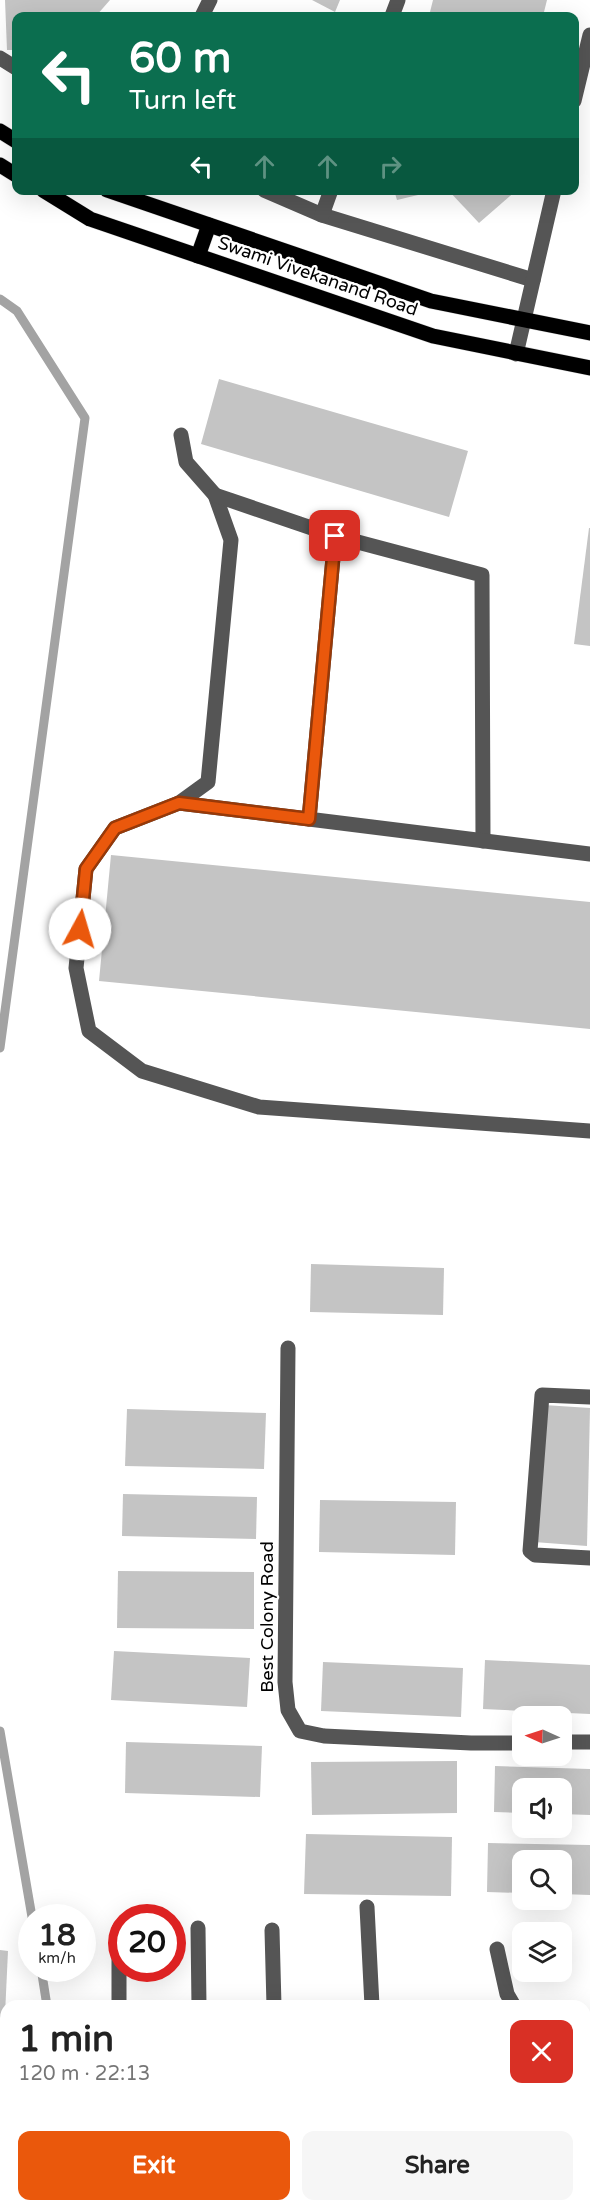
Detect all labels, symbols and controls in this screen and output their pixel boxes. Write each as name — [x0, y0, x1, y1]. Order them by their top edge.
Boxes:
text: 60 m — [129, 33, 231, 84]
icon: left — [30, 36, 108, 114]
text: Turn left — [129, 84, 236, 117]
icon: left — [185, 150, 218, 183]
icon: ahead — [248, 150, 281, 183]
icon: ahead — [311, 150, 344, 183]
icon: right — [374, 150, 407, 183]
street label: Swami Vivekanand Road — [215, 231, 421, 321]
pin — [309, 510, 360, 561]
icon: arrive — [318, 519, 351, 552]
position arrow — [48, 897, 112, 961]
street label: Best Colony Road — [256, 1541, 278, 1693]
north arrow — [512, 1706, 572, 1766]
map controls — [512, 1706, 572, 1982]
button: sound — [512, 1778, 572, 1838]
button: search — [512, 1850, 572, 1910]
speed limit sign: 20 — [108, 1904, 186, 1982]
text: 18 — [38, 1917, 76, 1954]
button: layers — [512, 1922, 572, 1982]
text: km/h — [38, 1949, 76, 1967]
text: 1 min — [18, 2018, 114, 2061]
button: close — [510, 2020, 573, 2083]
text: 120 m · 22:13 — [18, 2062, 150, 2086]
button: Exit — [18, 2131, 290, 2200]
button: Share — [302, 2131, 573, 2200]

